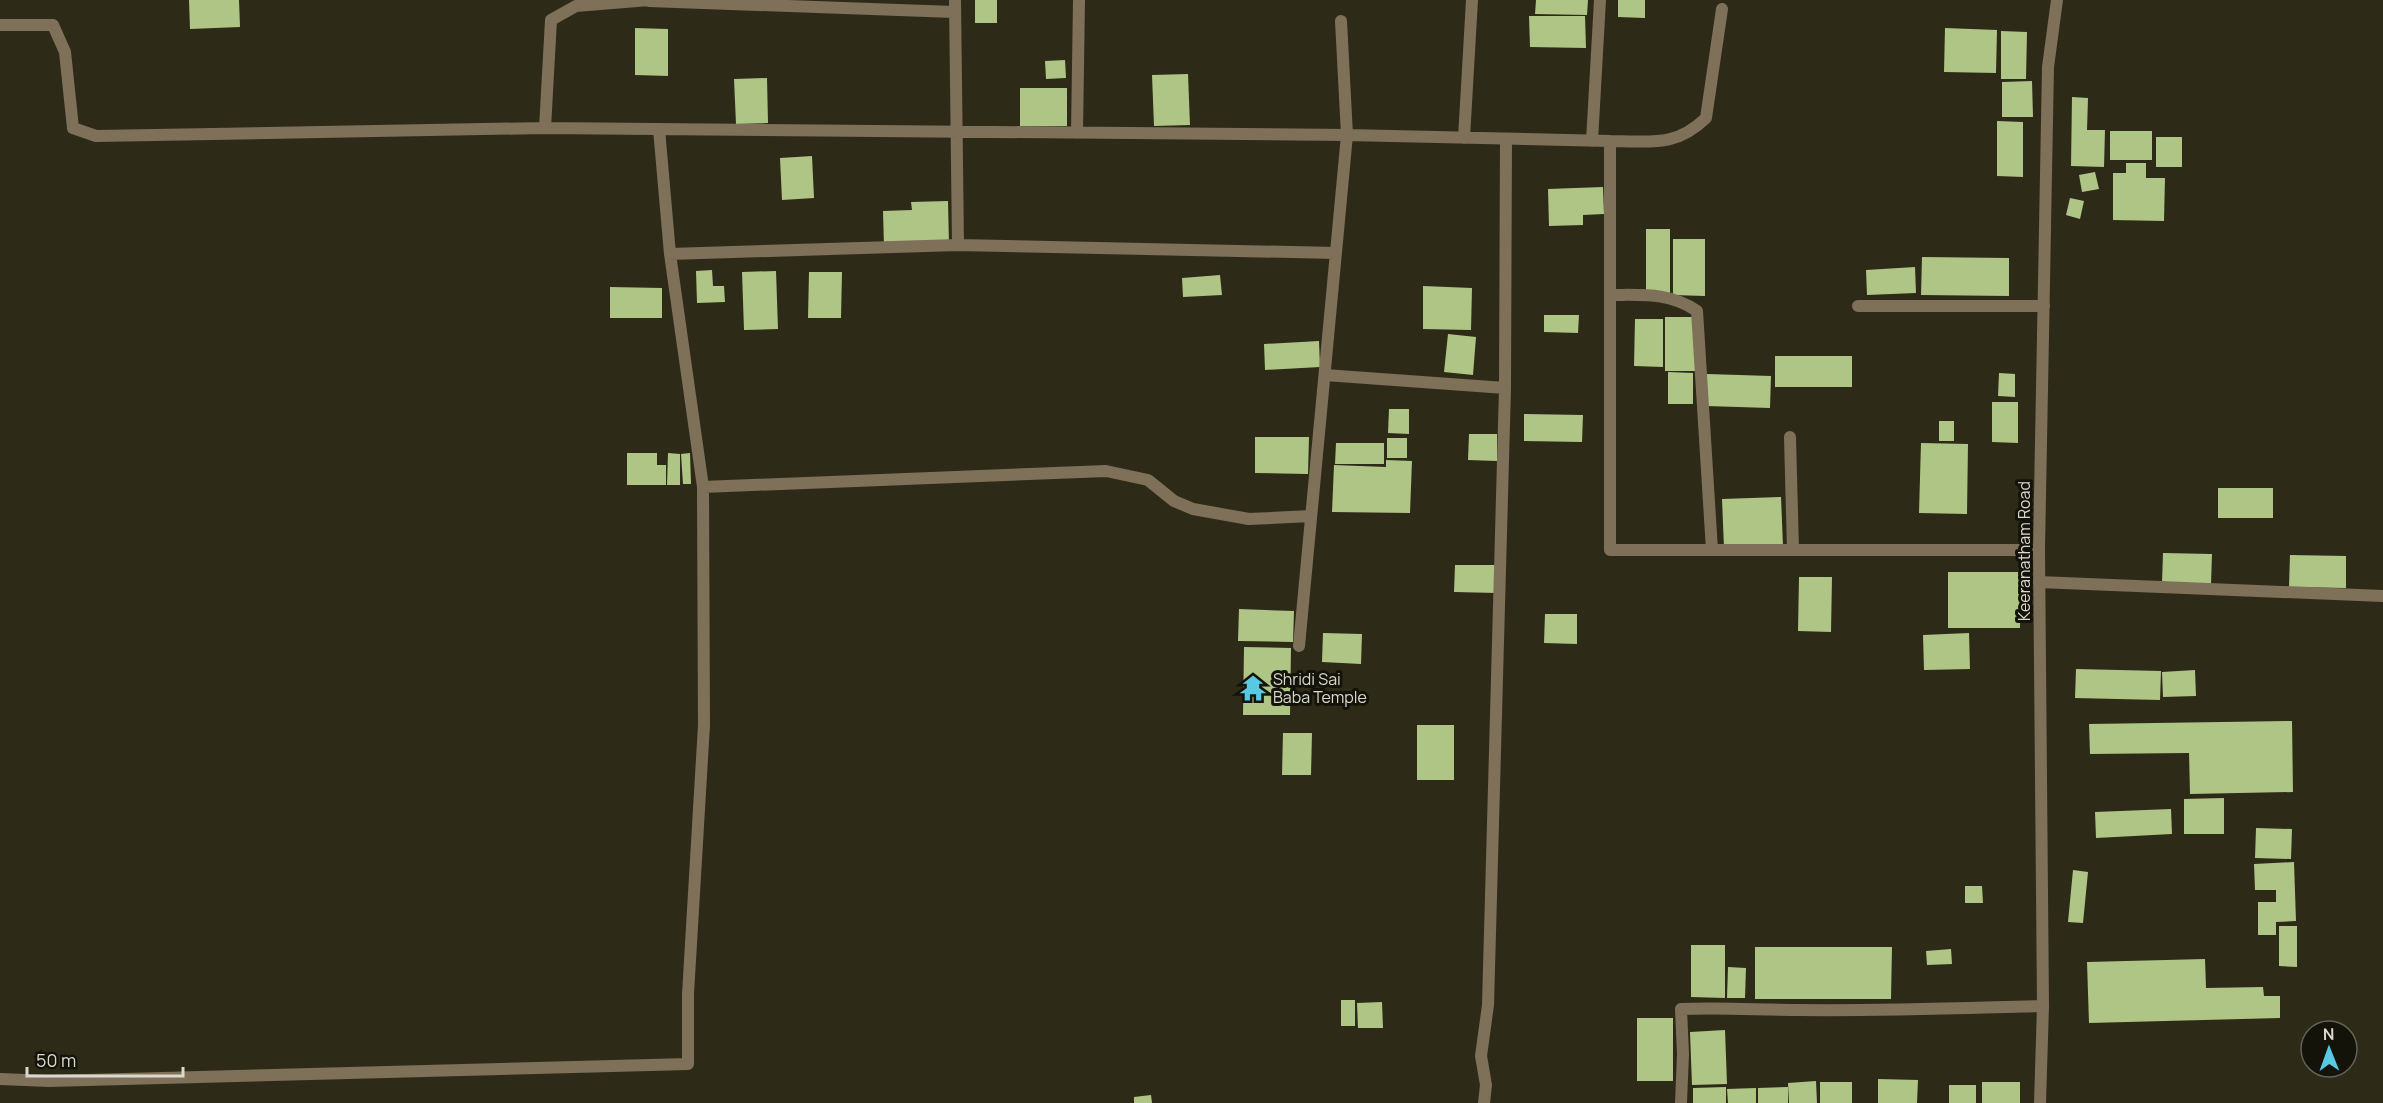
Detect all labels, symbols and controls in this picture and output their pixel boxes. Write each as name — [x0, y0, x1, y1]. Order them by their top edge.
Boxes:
street label: Keeranatham Road — [2013, 481, 2035, 621]
place label: Shridi Sai Baba Temple — [1273, 668, 1367, 708]
temple icon: Shridi Sai Baba Temple — [1238, 673, 1268, 703]
north arrow — [2299, 1019, 2359, 1079]
text: N — [2323, 1023, 2335, 1045]
scale bar — [27, 1040, 183, 1078]
text: 50 m — [36, 1048, 76, 1072]

